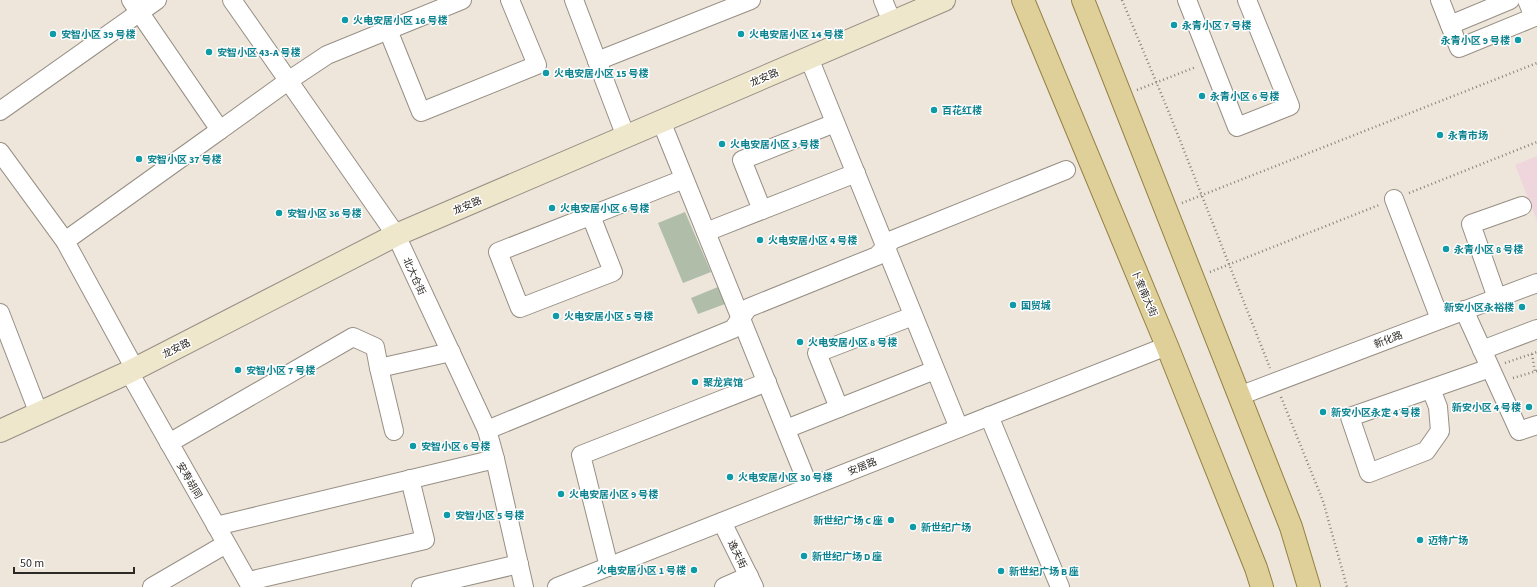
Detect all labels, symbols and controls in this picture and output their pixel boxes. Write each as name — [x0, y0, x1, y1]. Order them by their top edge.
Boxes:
place label: 火电安居小区 16 号楼 — [353, 14, 448, 28]
marker: 火电安居小区 16 号楼 — [340, 15, 350, 25]
place label: 永青小区 7 号楼 — [1182, 19, 1251, 33]
marker: 永青小区 7 号楼 — [1169, 20, 1179, 30]
place label: 安智小区 39 号楼 — [61, 28, 136, 42]
place label: 火电安居小区 14 号楼 — [749, 28, 844, 42]
marker: 安智小区 39 号楼 — [48, 29, 58, 39]
marker: 火电安居小区 14 号楼 — [736, 29, 746, 39]
place label: 永青小区 9 号楼 — [1441, 34, 1510, 48]
marker: 永青小区 9 号楼 — [1513, 35, 1523, 45]
place label: 安智小区 43-A 号楼 — [217, 46, 301, 60]
marker: 安智小区 43-A 号楼 — [204, 47, 214, 57]
street label: 龙安路 — [748, 66, 781, 90]
place label: 火电安居小区 15 号楼 — [554, 67, 649, 81]
marker: 火电安居小区 15 号楼 — [541, 68, 551, 78]
place label: 永青小区 6 号楼 — [1210, 90, 1279, 104]
marker: 永青小区 6 号楼 — [1197, 91, 1207, 101]
place label: 百花红楼 — [942, 104, 982, 118]
marker: 百花红楼 — [929, 105, 939, 115]
place label: 永青市场 — [1448, 129, 1488, 143]
marker: 永青市场 — [1435, 130, 1445, 140]
place label: 火电安居小区 3 号楼 — [730, 138, 819, 152]
marker: 火电安居小区 3 号楼 — [717, 139, 727, 149]
place label: 安智小区 37 号楼 — [147, 153, 222, 167]
marker: 安智小区 37 号楼 — [134, 154, 144, 164]
street label: 龙安路 — [451, 194, 484, 218]
place label: 火电安居小区 6 号楼 — [560, 202, 649, 216]
marker: 火电安居小区 6 号楼 — [547, 203, 557, 213]
place label: 安智小区 36 号楼 — [287, 207, 362, 221]
marker: 安智小区 36 号楼 — [274, 208, 284, 218]
place label: 火电安居小区 4 号楼 — [768, 234, 857, 248]
marker: 火电安居小区 4 号楼 — [755, 235, 765, 245]
place label: 永青小区 8 号楼 — [1454, 243, 1523, 257]
marker: 永青小区 8 号楼 — [1441, 244, 1451, 254]
street label: 北大仓街 — [399, 255, 429, 298]
street label: 卜奎南大街 — [1128, 268, 1160, 319]
place label: 国贸城 — [1021, 299, 1051, 313]
marker: 国贸城 — [1008, 300, 1018, 310]
place label: 新安小区永裕楼 — [1444, 301, 1514, 315]
marker: 新安小区永裕楼 — [1517, 302, 1527, 312]
place label: 火电安居小区 5 号楼 — [564, 310, 653, 324]
marker: 火电安居小区 5 号楼 — [551, 311, 561, 321]
street label: 新化路 — [1372, 328, 1405, 352]
street label: 龙安路 — [160, 336, 193, 362]
place label: 火电安居小区 8 号楼 — [808, 336, 897, 350]
marker: 火电安居小区 8 号楼 — [795, 337, 805, 347]
place label: 安智小区 7 号楼 — [246, 364, 315, 378]
marker: 安智小区 7 号楼 — [233, 365, 243, 375]
place label: 聚龙宾馆 — [703, 376, 743, 390]
marker: 聚龙宾馆 — [690, 377, 700, 387]
place label: 新安小区 4 号楼 — [1452, 401, 1521, 415]
marker: 新安小区 4 号楼 — [1524, 402, 1534, 412]
place label: 新安小区永定 4 号楼 — [1331, 406, 1420, 420]
marker: 新安小区永定 4 号楼 — [1318, 407, 1328, 417]
place label: 安智小区 6 号楼 — [421, 440, 490, 454]
marker: 安智小区 6 号楼 — [408, 441, 418, 451]
street label: 安居路 — [846, 455, 879, 479]
street label: 安寿胡同 — [173, 460, 205, 501]
place label: 火电安居小区 30 号楼 — [738, 471, 833, 485]
marker: 火电安居小区 30 号楼 — [725, 472, 735, 482]
place label: 火电安居小区 9 号楼 — [569, 488, 658, 502]
marker: 火电安居小区 9 号楼 — [556, 489, 566, 499]
place label: 安智小区 5 号楼 — [455, 509, 524, 523]
marker: 安智小区 5 号楼 — [442, 510, 452, 520]
place label: 新世纪广场 C 座 — [813, 514, 883, 528]
marker: 新世纪广场 C 座 — [886, 515, 896, 525]
place label: 新世纪广场 — [921, 521, 971, 535]
marker: 新世纪广场 — [908, 522, 918, 532]
place label: 迈特广场 — [1428, 534, 1468, 548]
marker: 迈特广场 — [1415, 535, 1425, 545]
street label: 逸夫街 — [724, 538, 750, 571]
scale bar — [14, 549, 134, 575]
place label: 新世纪广场 D 座 — [812, 550, 882, 564]
marker: 新世纪广场 D 座 — [799, 551, 809, 561]
text: 50 m — [20, 555, 44, 572]
place label: 火电安居小区 1 号楼 — [597, 564, 686, 578]
marker: 火电安居小区 1 号楼 — [689, 565, 699, 575]
place label: 新世纪广场 B 座 — [1009, 565, 1079, 579]
marker: 新世纪广场 B 座 — [996, 566, 1006, 576]

